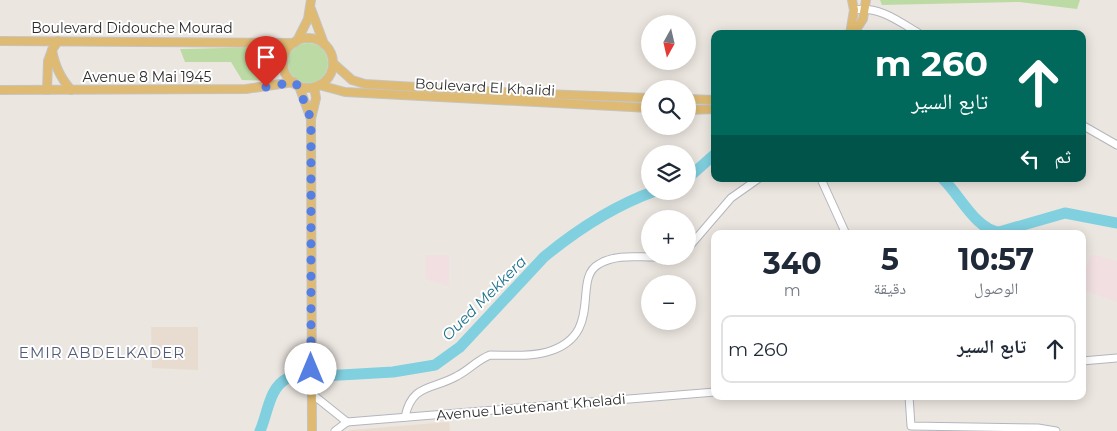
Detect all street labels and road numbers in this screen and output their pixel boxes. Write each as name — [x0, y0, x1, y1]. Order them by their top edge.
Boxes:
street label: Boulevard Didouche Mourad — [31, 19, 233, 37]
street label: Avenue 8 Mai 1945 — [83, 68, 212, 86]
street label: Boulevard El Khalidi — [414, 74, 556, 100]
street label: Avenue Lieutenant Kheladi — [436, 390, 626, 424]

